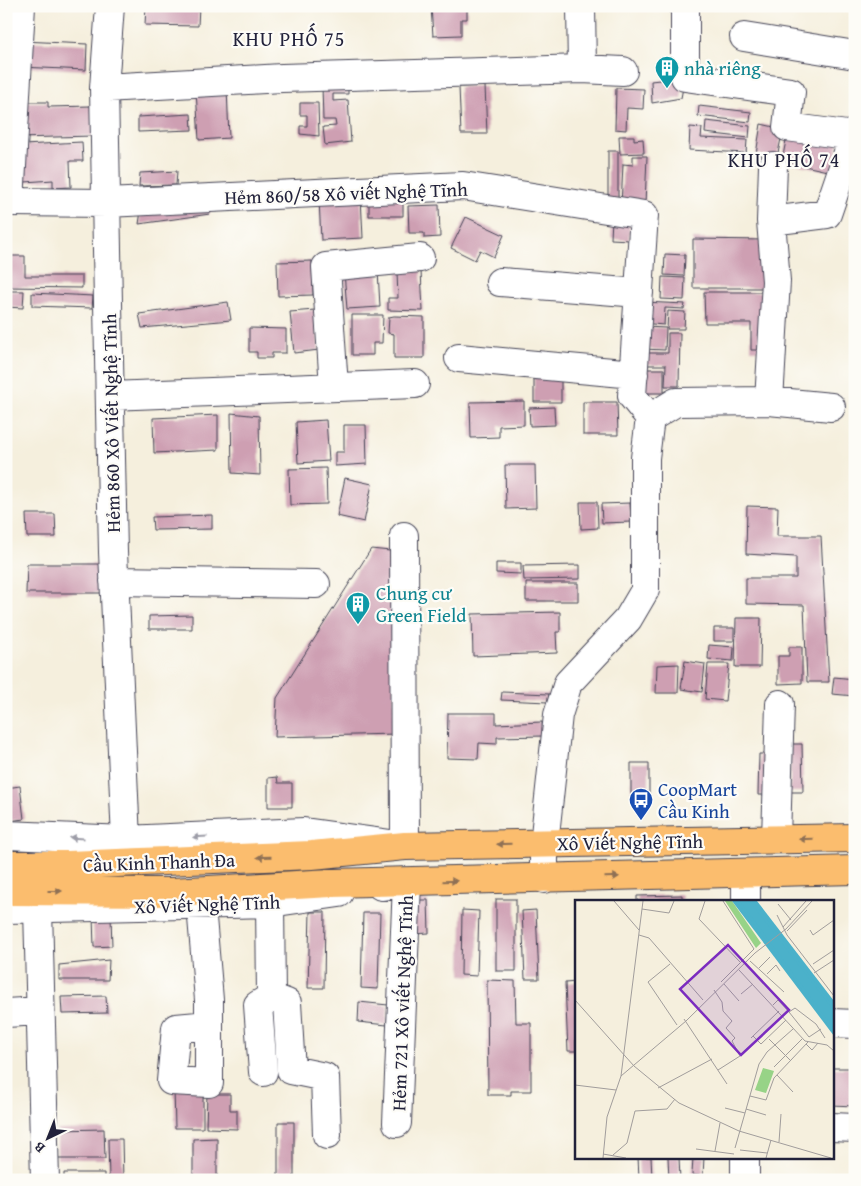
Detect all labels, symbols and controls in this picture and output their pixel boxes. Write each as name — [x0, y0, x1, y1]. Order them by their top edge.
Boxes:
district label: KHU PHỐ 75 — [233, 23, 345, 53]
place label: nhà riêng — [684, 54, 761, 82]
building icon: nhà riêng — [654, 55, 680, 89]
district label: KHU PHỐ 74 — [728, 144, 840, 174]
street label: Hẻm 860/58 Xô viết Nghệ Tĩnh — [224, 175, 468, 211]
street label: Hẻm 860 Xô Viết Nghệ Tĩnh — [95, 313, 127, 533]
place label: Chung cư Green Field — [376, 579, 467, 629]
building icon: Chung cư Green Field — [345, 591, 371, 625]
place label: CoopMart Cầu Kinh — [658, 775, 737, 825]
bus stop icon: CoopMart Cầu Kinh — [628, 787, 654, 821]
street label: Xô Viết Nghệ Tĩnh — [557, 827, 704, 857]
one-way arrow — [192, 833, 208, 841]
one-way arrow — [69, 834, 85, 842]
one-way arrow — [798, 835, 814, 843]
one-way arrow — [495, 840, 511, 848]
street label: Cầu Kinh Thanh Đa — [82, 845, 236, 879]
one-way arrow — [255, 853, 271, 861]
one-way arrow — [604, 872, 620, 880]
one-way arrow — [442, 877, 458, 885]
one-way arrow — [47, 887, 63, 895]
street label: Xô Viết Nghệ Tĩnh — [133, 887, 281, 921]
street label: Hẻm 721 Xô viết Nghệ Tĩnh — [384, 894, 420, 1111]
inset map — [575, 900, 834, 1158]
north arrow — [22, 1114, 72, 1164]
text: B — [29, 1137, 49, 1158]

